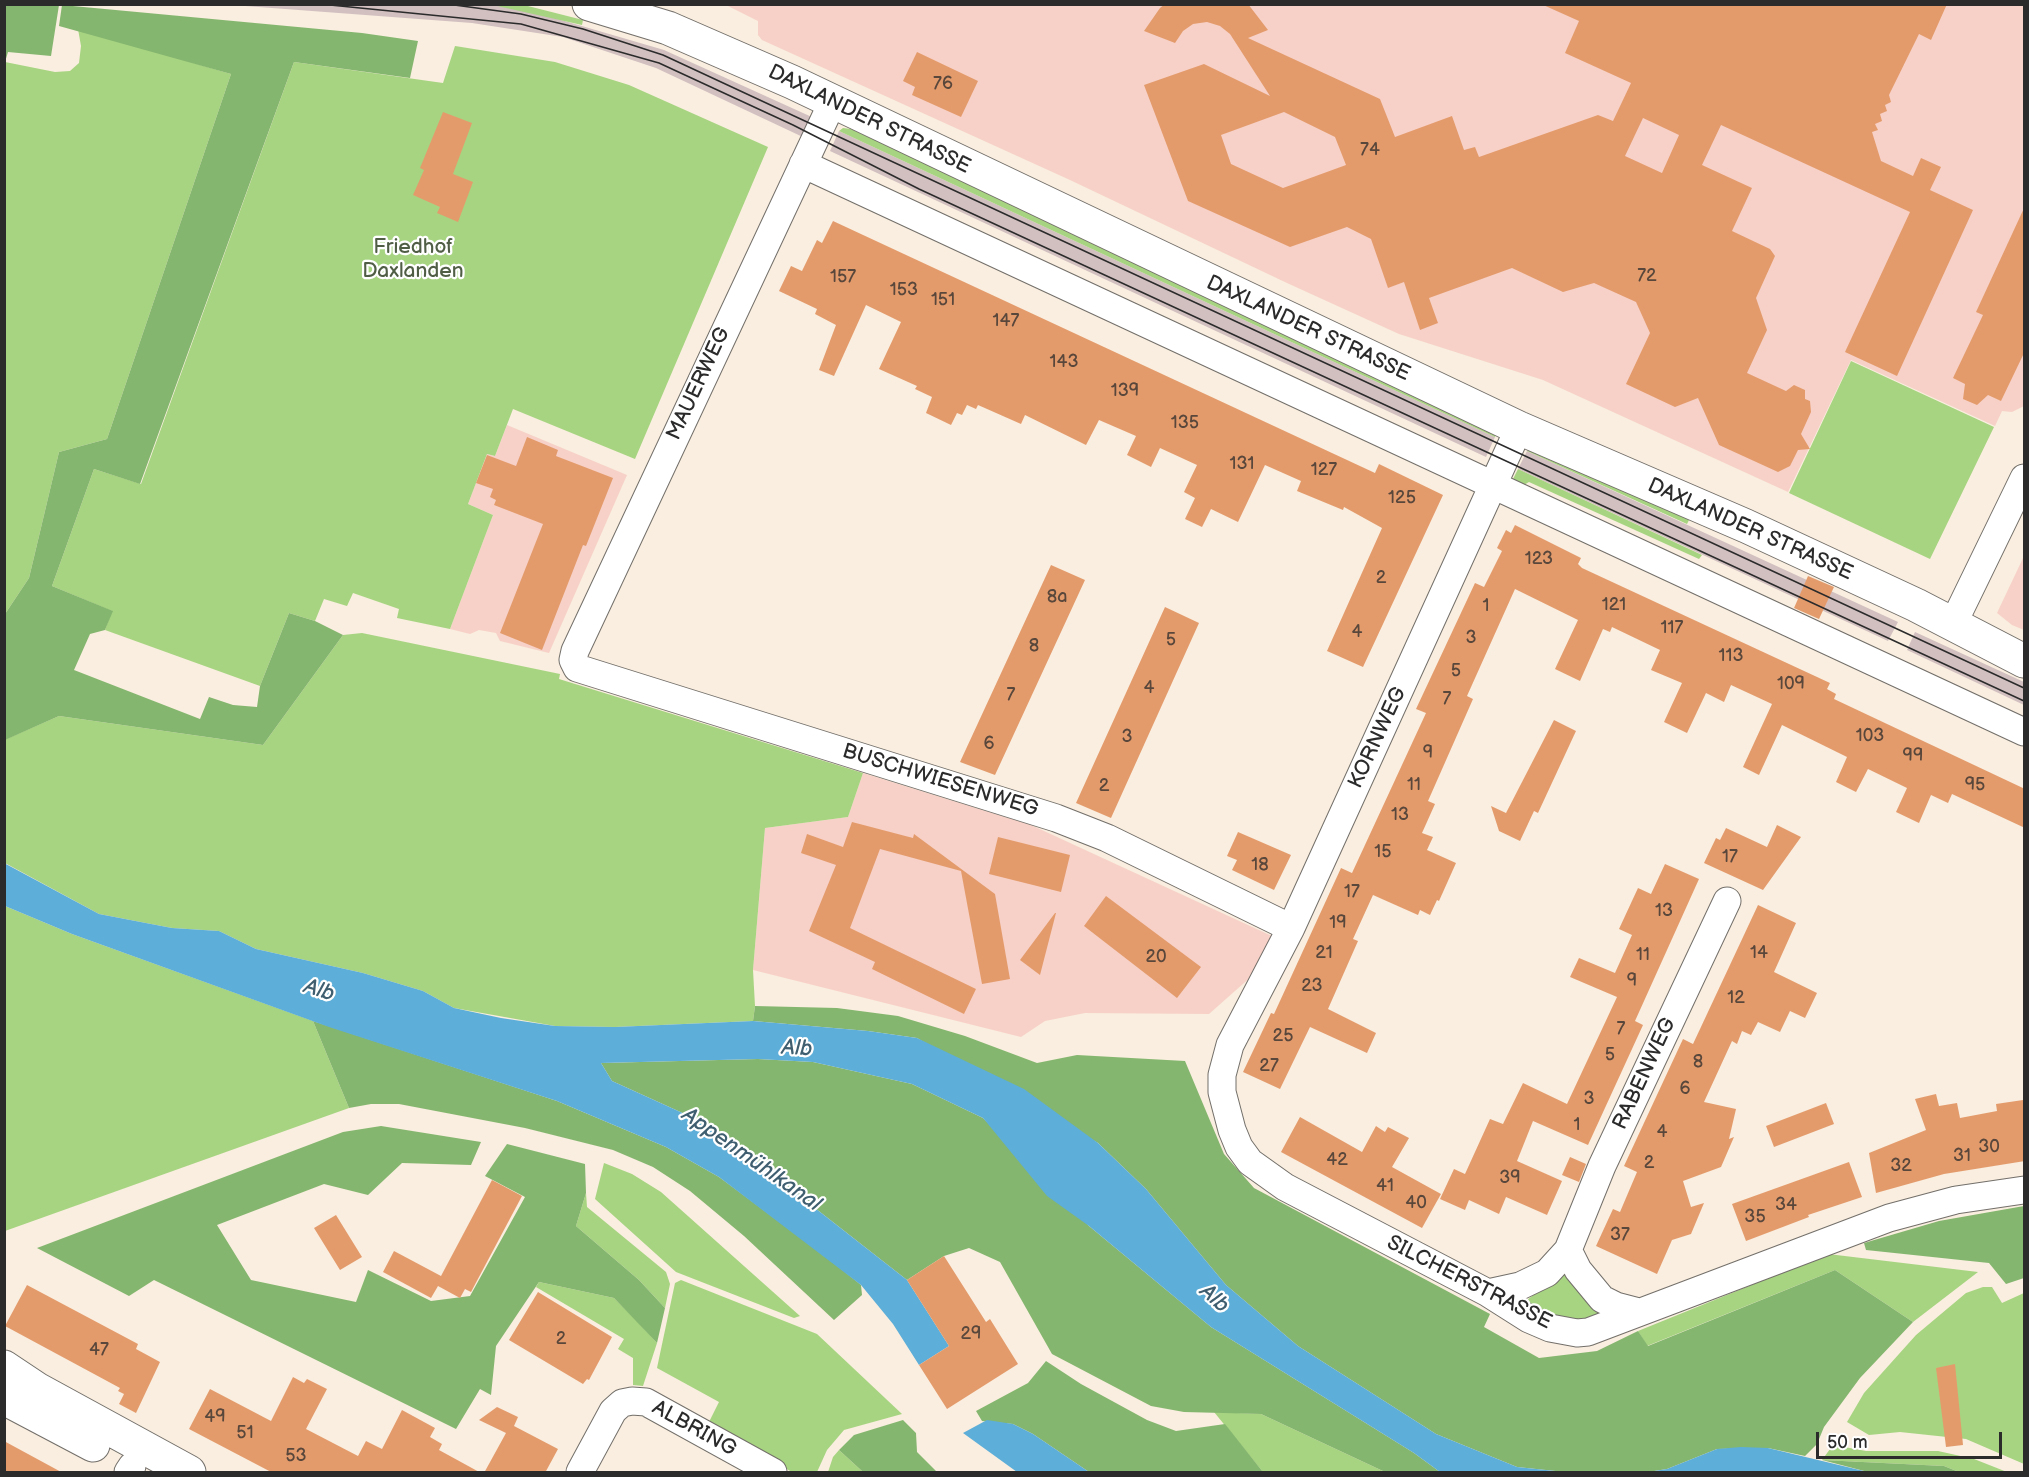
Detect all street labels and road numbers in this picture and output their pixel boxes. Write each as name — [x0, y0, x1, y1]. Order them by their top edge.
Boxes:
street label: DAXLANDER STRASSE — [764, 60, 974, 180]
street label: DAXLANDER STRASSE — [1202, 271, 1414, 387]
street label: MAUERWEG — [662, 324, 736, 444]
street label: DAXLANDER STRASSE — [1644, 473, 1856, 587]
street label: KORNWEG — [1344, 683, 1412, 793]
street label: BUSCHWIESENWEG — [839, 739, 1041, 823]
street label: RABENWEG — [1608, 1014, 1682, 1134]
street label: SILCHERSTRASSE — [1382, 1231, 1556, 1335]
street label: ALBRING — [648, 1396, 740, 1462]

